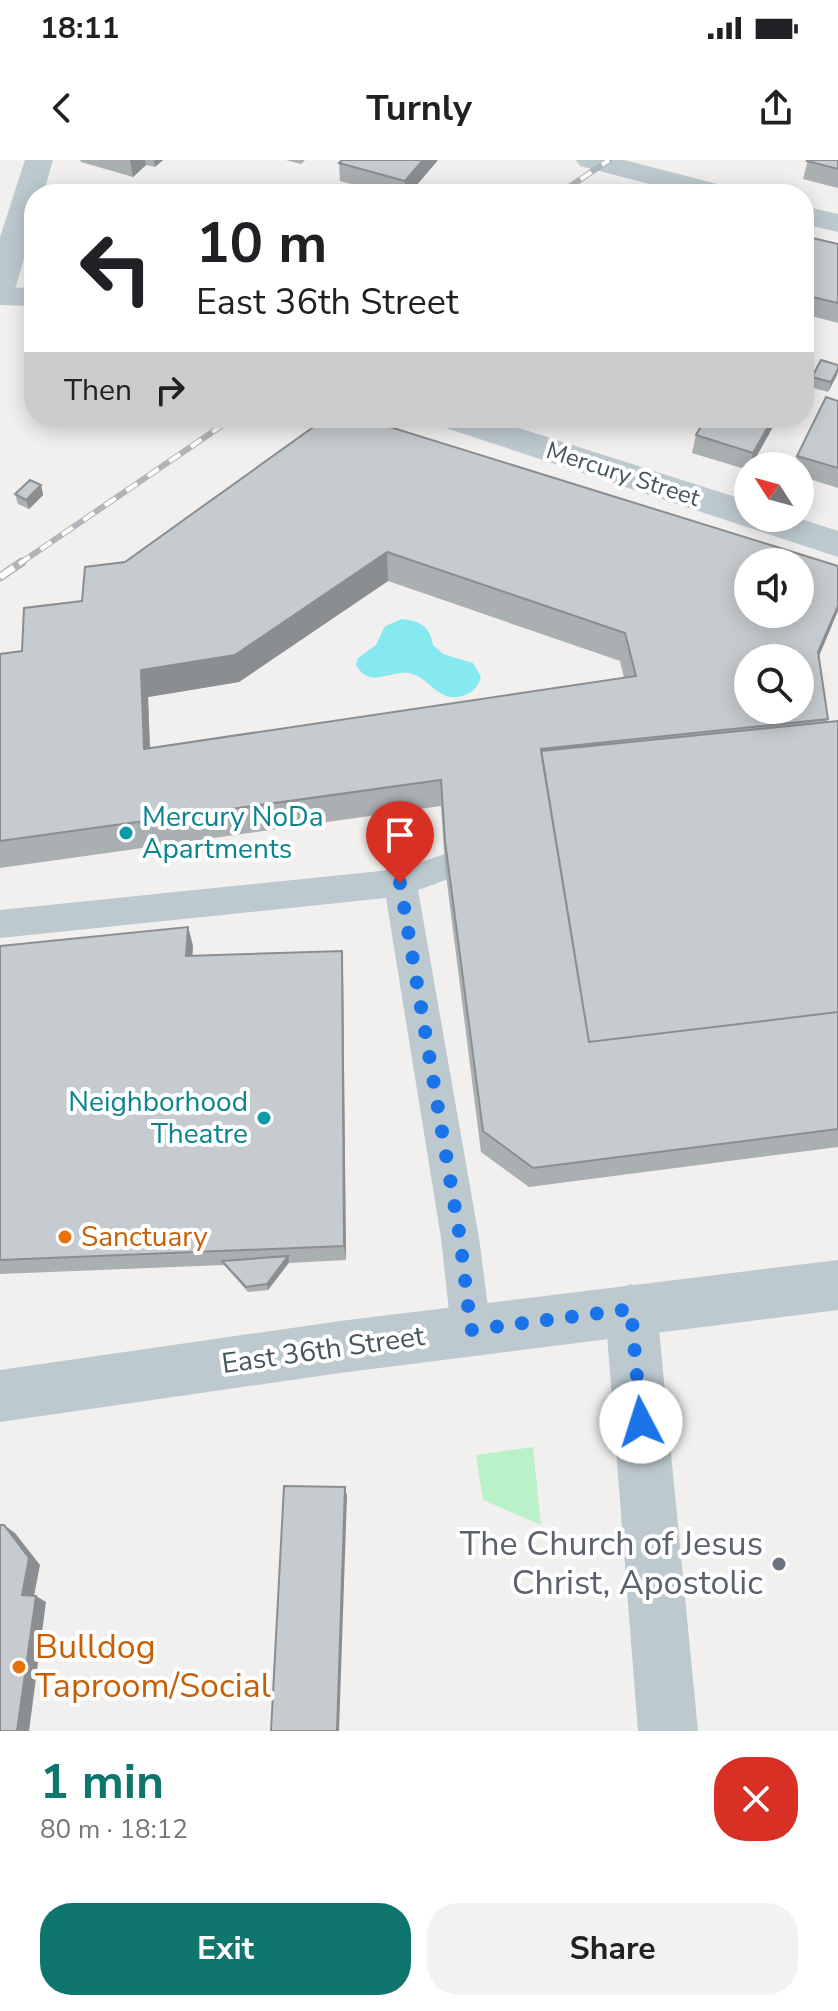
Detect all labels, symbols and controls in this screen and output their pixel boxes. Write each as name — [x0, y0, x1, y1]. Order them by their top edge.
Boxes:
text: 18:11 — [40, 8, 119, 49]
text: Turnly — [366, 84, 472, 133]
icon: back — [40, 86, 84, 130]
icon: share — [754, 86, 798, 130]
text: 10 m — [196, 205, 327, 282]
icon: left — [64, 216, 168, 320]
text: East 36th Street — [196, 278, 459, 327]
icon: right — [148, 368, 192, 412]
text: Then — [64, 370, 132, 411]
street label: Mercury Street — [542, 434, 704, 514]
north arrow — [734, 452, 814, 532]
map controls — [734, 452, 814, 724]
button: sound — [734, 548, 814, 628]
button: search — [734, 644, 814, 724]
place label: Mercury NoDa Apartments — [142, 798, 324, 868]
pin — [366, 801, 434, 883]
icon: arrive — [378, 813, 422, 857]
marker: Mercury NoDa Apartments — [117, 824, 135, 842]
place label: Neighborhood Theatre — [68, 1083, 248, 1153]
marker: Neighborhood Theatre — [255, 1109, 273, 1127]
place label: Sanctuary — [81, 1218, 208, 1256]
marker: Sanctuary — [56, 1228, 74, 1246]
street label: East 36th Street — [219, 1317, 427, 1383]
position arrow — [599, 1380, 683, 1464]
place label: The Church of Jesus Christ, Apostolic — [460, 1521, 763, 1606]
marker: The Church of Jesus Christ, Apostolic — [770, 1555, 788, 1573]
place label: Bulldog Taproom/Social — [35, 1624, 271, 1709]
marker: Bulldog Taproom/Social — [10, 1658, 28, 1676]
text: 1 min — [40, 1749, 164, 1815]
button: close — [714, 1757, 798, 1841]
text: 80 m · 18:12 — [40, 1812, 188, 1847]
button: Exit — [40, 1903, 411, 1995]
button: Share — [427, 1903, 798, 1995]

